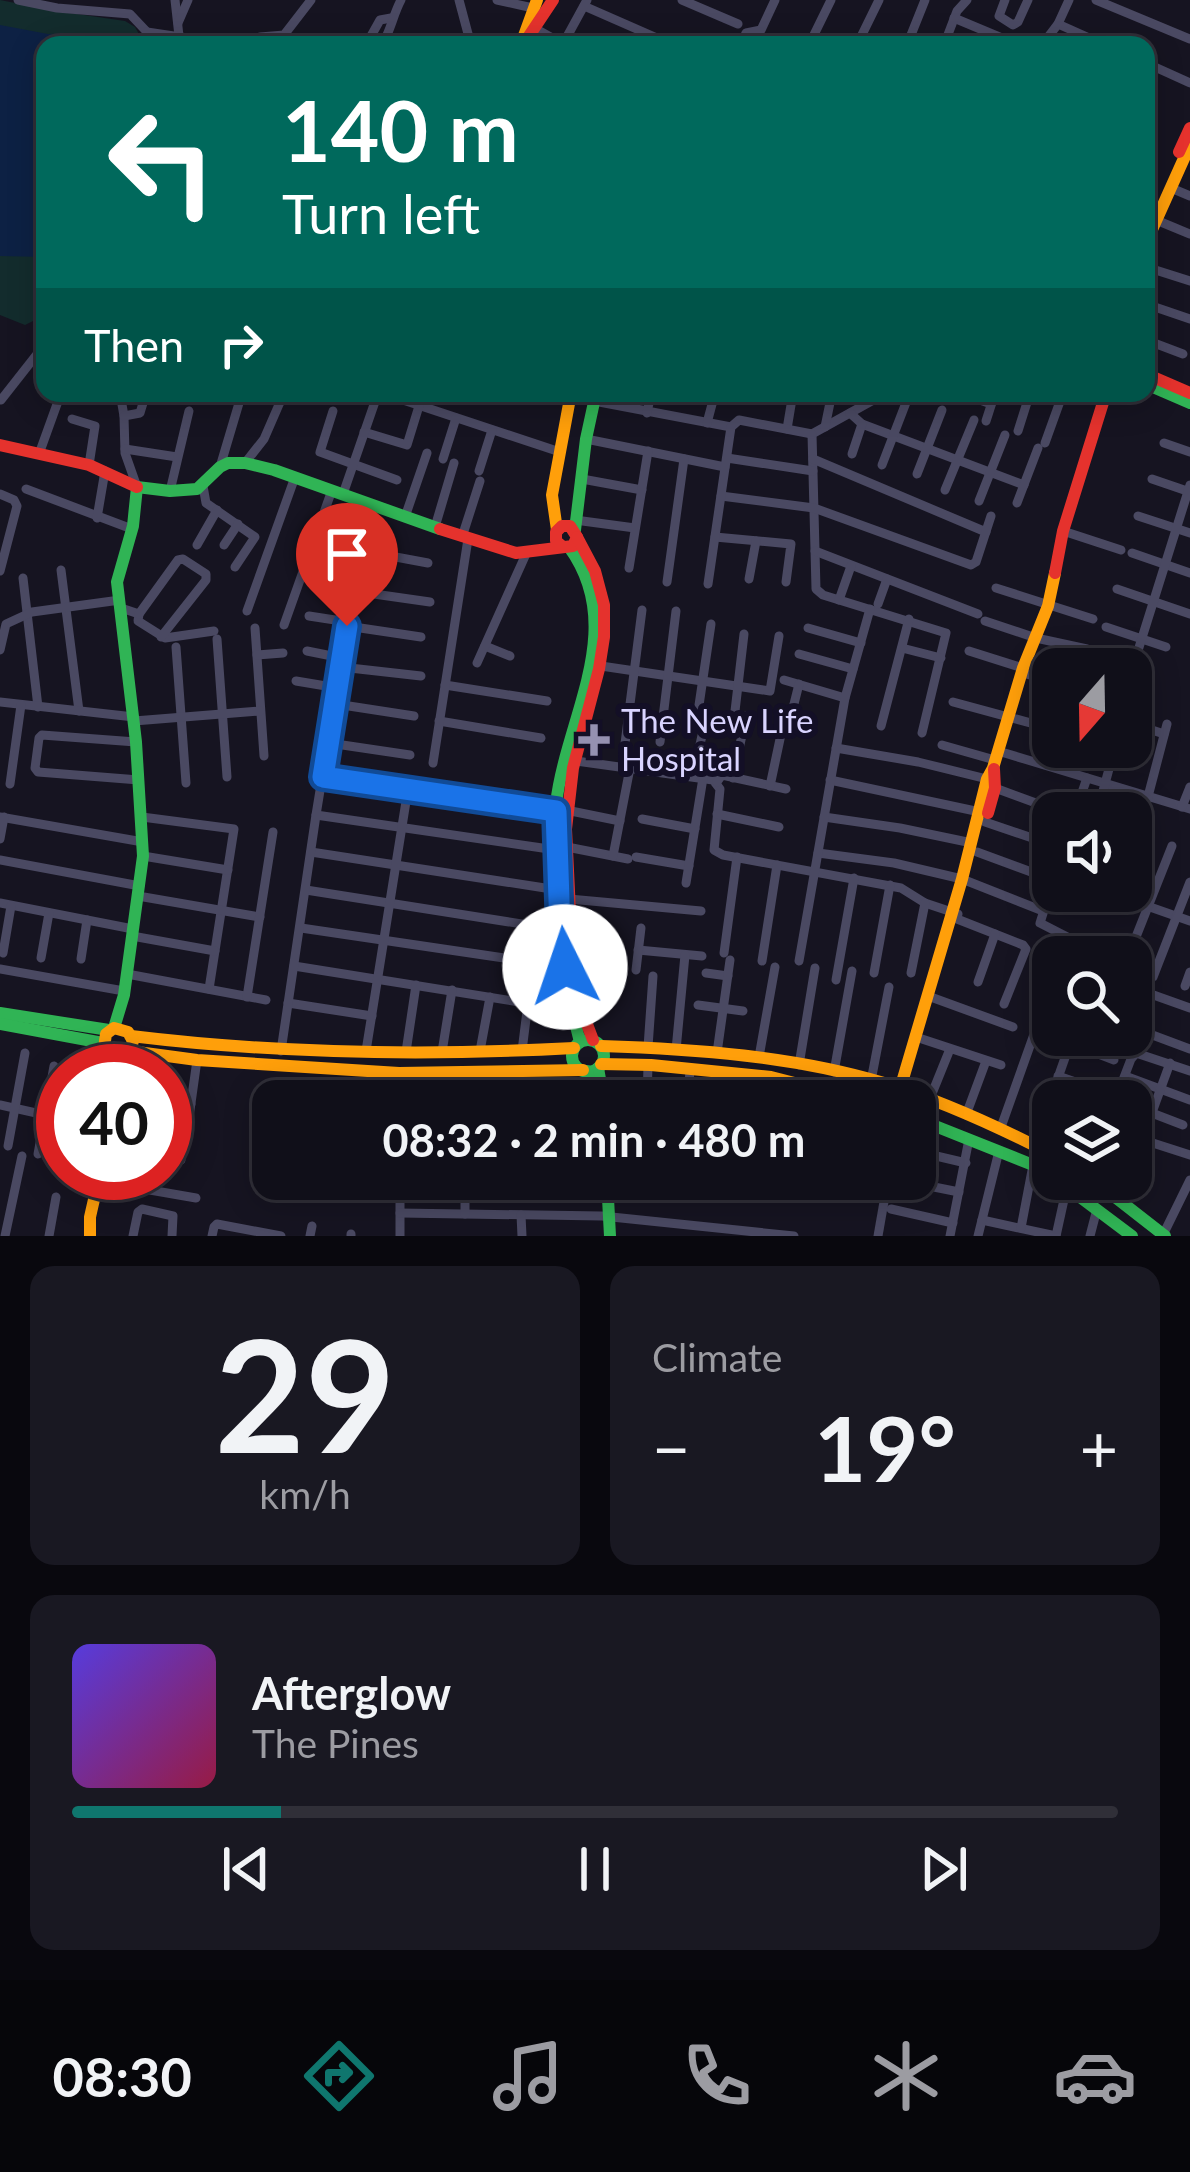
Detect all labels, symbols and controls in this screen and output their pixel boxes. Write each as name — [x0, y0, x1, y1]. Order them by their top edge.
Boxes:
text: 140 m — [282, 79, 519, 180]
icon: left — [84, 84, 240, 240]
text: Turn left — [282, 181, 480, 246]
icon: right — [208, 312, 274, 378]
text: Then — [84, 318, 184, 372]
pin — [296, 503, 398, 626]
icon: arrive — [314, 521, 380, 587]
north arrow — [1032, 648, 1152, 768]
map controls — [1032, 648, 1152, 1200]
place label: The New Life Hospital — [621, 700, 813, 778]
marker: The New Life Hospital — [578, 724, 610, 756]
button: sound — [1032, 792, 1152, 912]
position arrow — [502, 904, 628, 1030]
button: search — [1032, 936, 1152, 1056]
speed limit sign: 40 — [36, 1044, 192, 1200]
button: layers — [1032, 1080, 1152, 1200]
text: 08:32 · 2 min · 480 m — [383, 1113, 805, 1167]
text: 29 — [215, 1299, 395, 1486]
text: Climate — [652, 1334, 782, 1380]
text: 19° — [814, 1393, 956, 1501]
text: − — [652, 1408, 690, 1487]
text: + — [1080, 1408, 1118, 1487]
text: km/h — [259, 1471, 351, 1517]
text: Afterglow — [252, 1666, 451, 1720]
text: The Pines — [252, 1720, 419, 1766]
icon: previous — [213, 1836, 279, 1902]
icon: pause — [562, 1836, 628, 1902]
icon: next — [911, 1836, 977, 1902]
icon: directions — [297, 2034, 381, 2118]
icon: music — [486, 2034, 570, 2118]
icon: phone — [675, 2034, 759, 2118]
icon: climate — [864, 2034, 948, 2118]
icon: car — [1053, 2034, 1137, 2118]
text: 08:30 — [53, 2044, 192, 2109]

